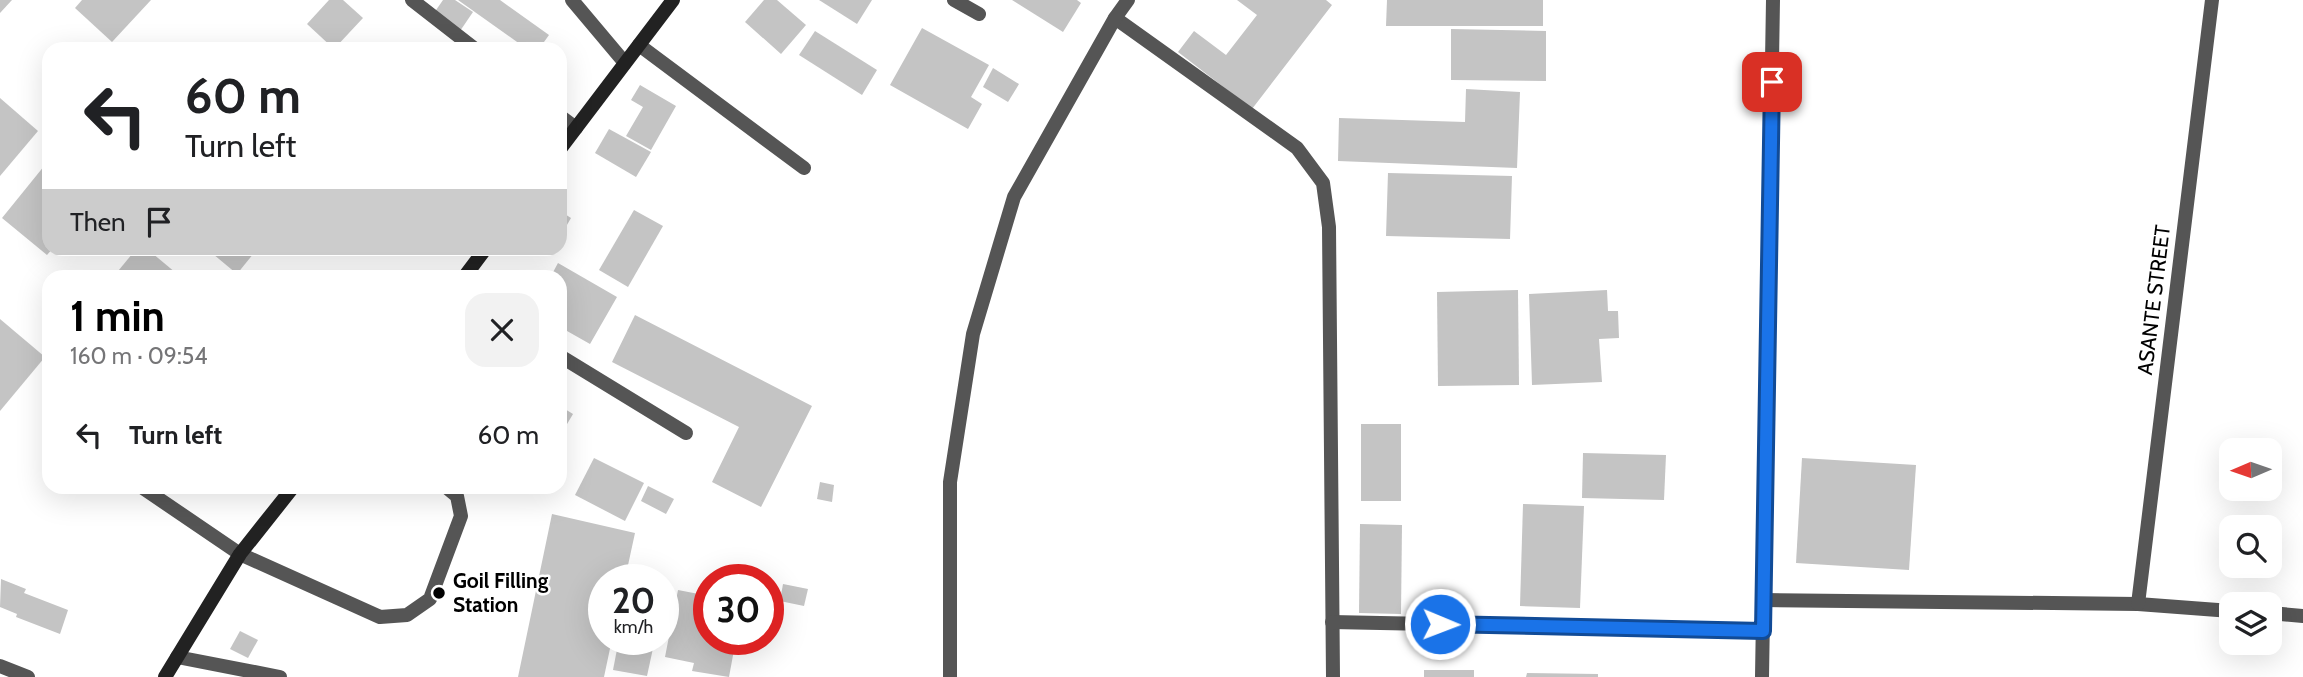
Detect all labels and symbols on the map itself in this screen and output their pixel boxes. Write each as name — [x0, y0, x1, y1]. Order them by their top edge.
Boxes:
pin — [1742, 52, 1802, 112]
street label: ASANTE STREET — [2132, 223, 2175, 376]
north arrow — [2219, 438, 2282, 500]
speed limit sign: 30 — [693, 564, 784, 655]
place label: Goil Filling Station — [453, 568, 549, 617]
marker: Goil Filling Station — [431, 585, 447, 601]
position arrow — [1403, 587, 1477, 661]

